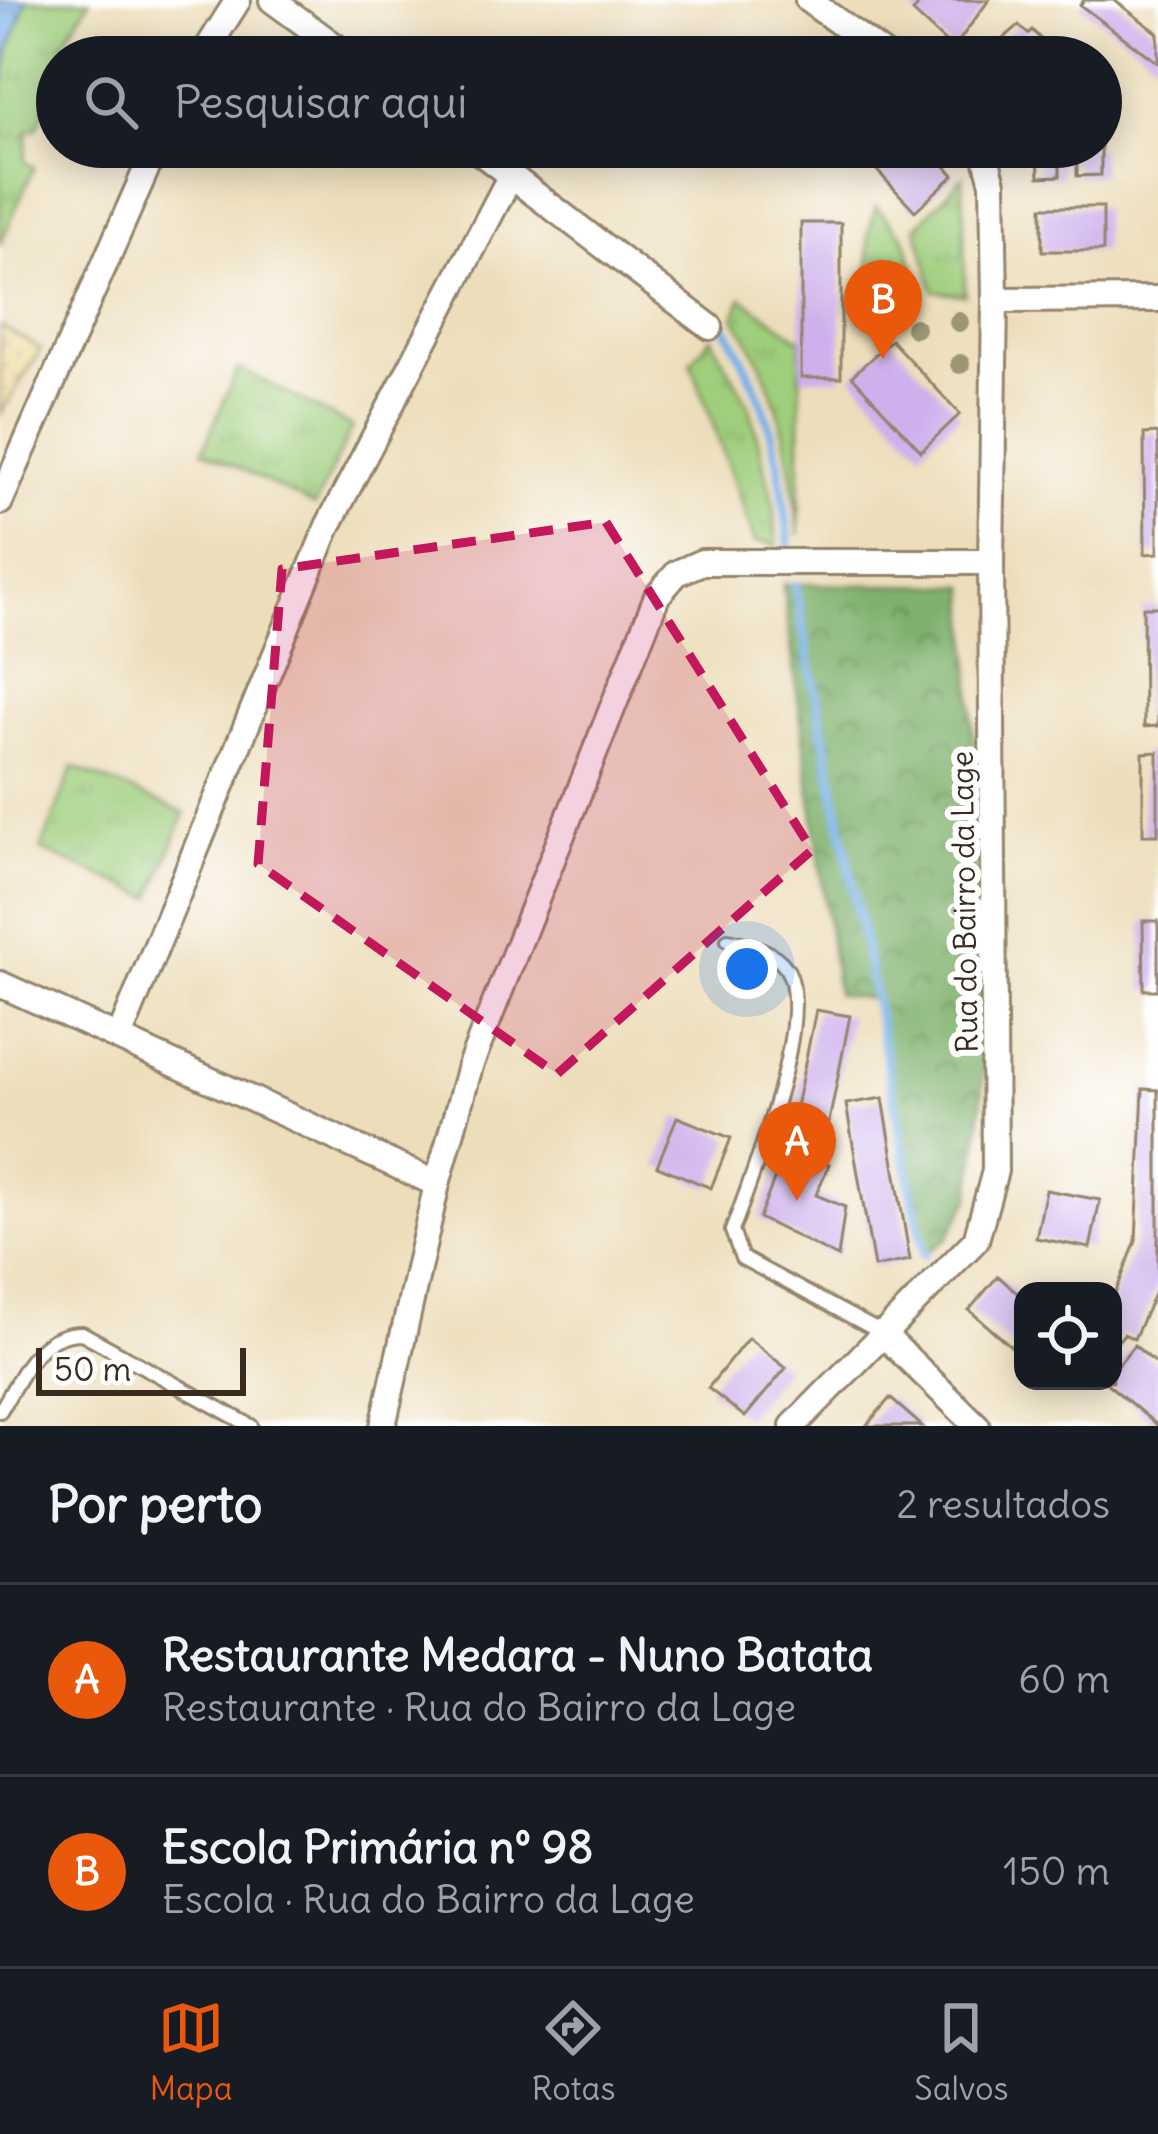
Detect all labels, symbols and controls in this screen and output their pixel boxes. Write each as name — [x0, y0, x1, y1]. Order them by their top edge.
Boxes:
search box — [36, 36, 1122, 168]
icon: search — [78, 69, 144, 135]
text: Pesquisar aqui — [174, 74, 467, 130]
pin: B — [844, 260, 922, 359]
street label: Rua do Bairro da Lage — [942, 751, 986, 1053]
your location — [717, 939, 777, 999]
pin: A — [758, 1102, 836, 1201]
map controls — [1014, 1282, 1122, 1390]
button: locate — [1014, 1282, 1122, 1390]
scale bar — [36, 1342, 246, 1395]
text: 50 m — [54, 1348, 131, 1390]
text: Por perto — [48, 1472, 262, 1536]
text: 2 resultados — [896, 1480, 1110, 1529]
text: Restaurante Medara - Nuno Batata — [162, 1627, 873, 1683]
text: A — [74, 1655, 100, 1704]
text: 60 m — [1018, 1655, 1110, 1704]
text: Restaurante · Rua do Bairro da Lage — [162, 1683, 796, 1732]
text: Escola Primária nº 98 — [162, 1819, 593, 1875]
text: B — [74, 1847, 100, 1896]
text: 150 m — [1003, 1847, 1110, 1896]
text: Escola · Rua do Bairro da Lage — [162, 1875, 695, 1924]
tab: Mapa — [149, 1995, 232, 2109]
tab: Rotas — [531, 1995, 615, 2109]
tab: Salvos — [914, 1995, 1009, 2109]

